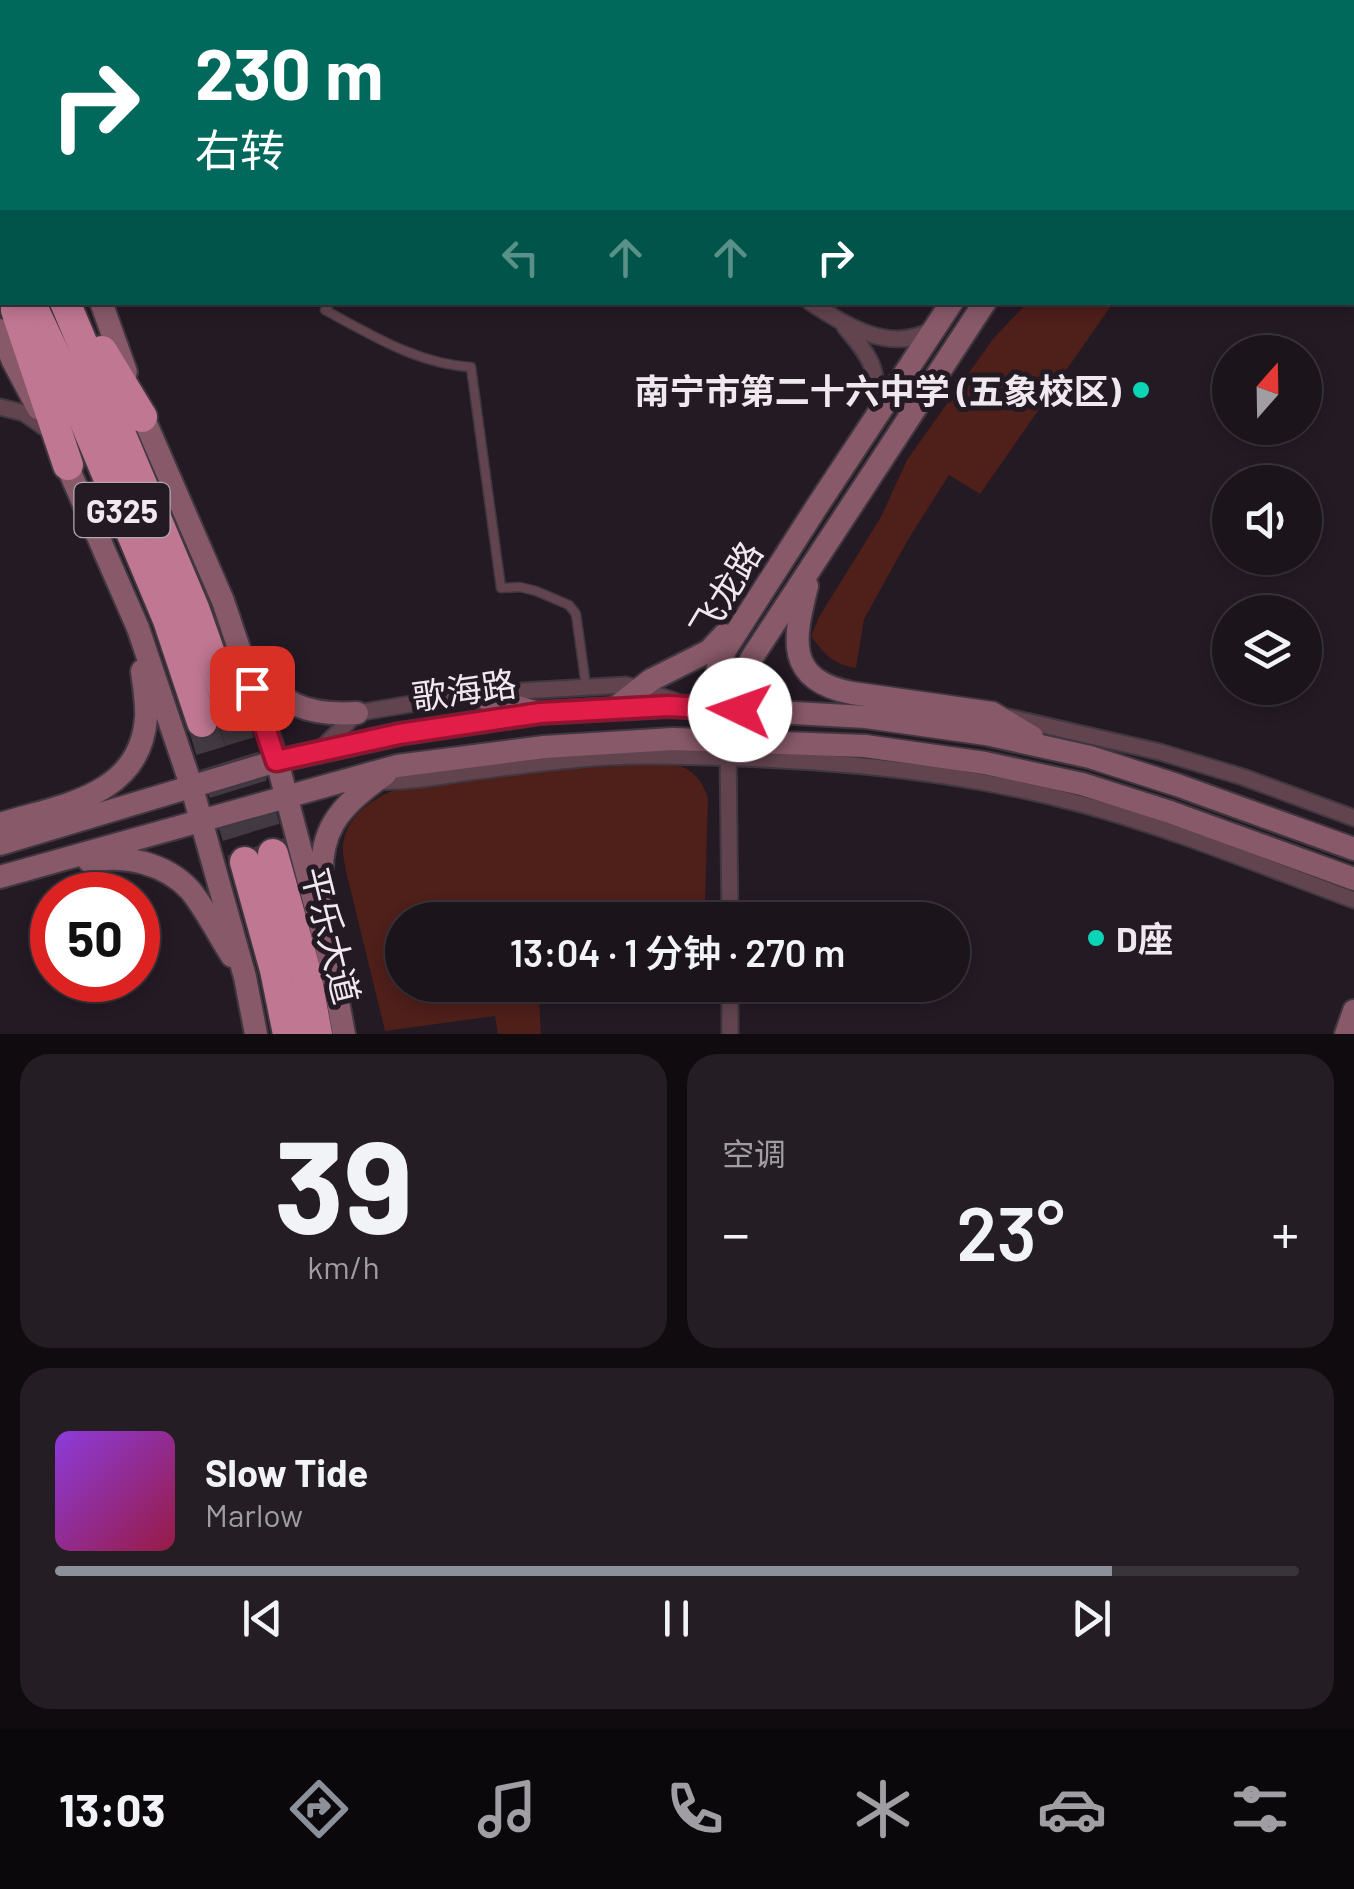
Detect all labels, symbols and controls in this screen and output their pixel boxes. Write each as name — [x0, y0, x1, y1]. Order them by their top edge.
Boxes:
text: 230 m — [195, 30, 383, 114]
icon: right — [30, 40, 160, 170]
text: 右转 — [195, 122, 285, 176]
icon: left — [493, 230, 548, 285]
icon: ahead — [598, 230, 653, 285]
icon: ahead — [703, 230, 758, 285]
icon: right — [808, 230, 863, 285]
north arrow — [1212, 335, 1322, 445]
map controls — [1212, 335, 1322, 705]
place label: 南宁市第二十六中学 (五象校区) — [635, 369, 1122, 411]
marker: 南宁市第二十六中学 (五象校区) — [1130, 379, 1152, 401]
button: sound — [1212, 465, 1322, 575]
road number: G325 — [74, 483, 170, 537]
street label: 飞龙路 — [680, 533, 770, 645]
button: layers — [1212, 595, 1322, 705]
pin — [210, 646, 295, 731]
position arrow — [688, 658, 792, 762]
icon: arrive — [225, 661, 280, 716]
street label: 歌海路 — [409, 661, 519, 717]
street label: 平乐大道 — [295, 862, 369, 1008]
speed limit sign: 50 — [30, 872, 160, 1002]
place label: D座 — [1116, 917, 1173, 959]
marker: D座 — [1085, 927, 1107, 949]
text: 13:04 · 1 分钟 · 270 m — [510, 929, 845, 975]
text: 39 — [274, 1104, 413, 1260]
text: 空调 — [722, 1134, 786, 1172]
text: 23° — [956, 1186, 1065, 1276]
text: − — [722, 1199, 750, 1265]
text: + — [1271, 1199, 1299, 1265]
text: km/h — [307, 1247, 380, 1285]
text: Slow Tide — [205, 1449, 368, 1495]
text: Marlow — [205, 1495, 303, 1533]
icon: previous — [235, 1591, 290, 1646]
icon: pause — [649, 1591, 704, 1646]
icon: next — [1064, 1591, 1119, 1646]
icon: directions — [284, 1774, 354, 1844]
icon: music — [472, 1774, 542, 1844]
icon: phone — [660, 1774, 730, 1844]
icon: climate — [848, 1774, 918, 1844]
icon: car — [1037, 1774, 1107, 1844]
icon: filters — [1225, 1774, 1295, 1844]
text: 13:03 — [59, 1782, 166, 1836]

